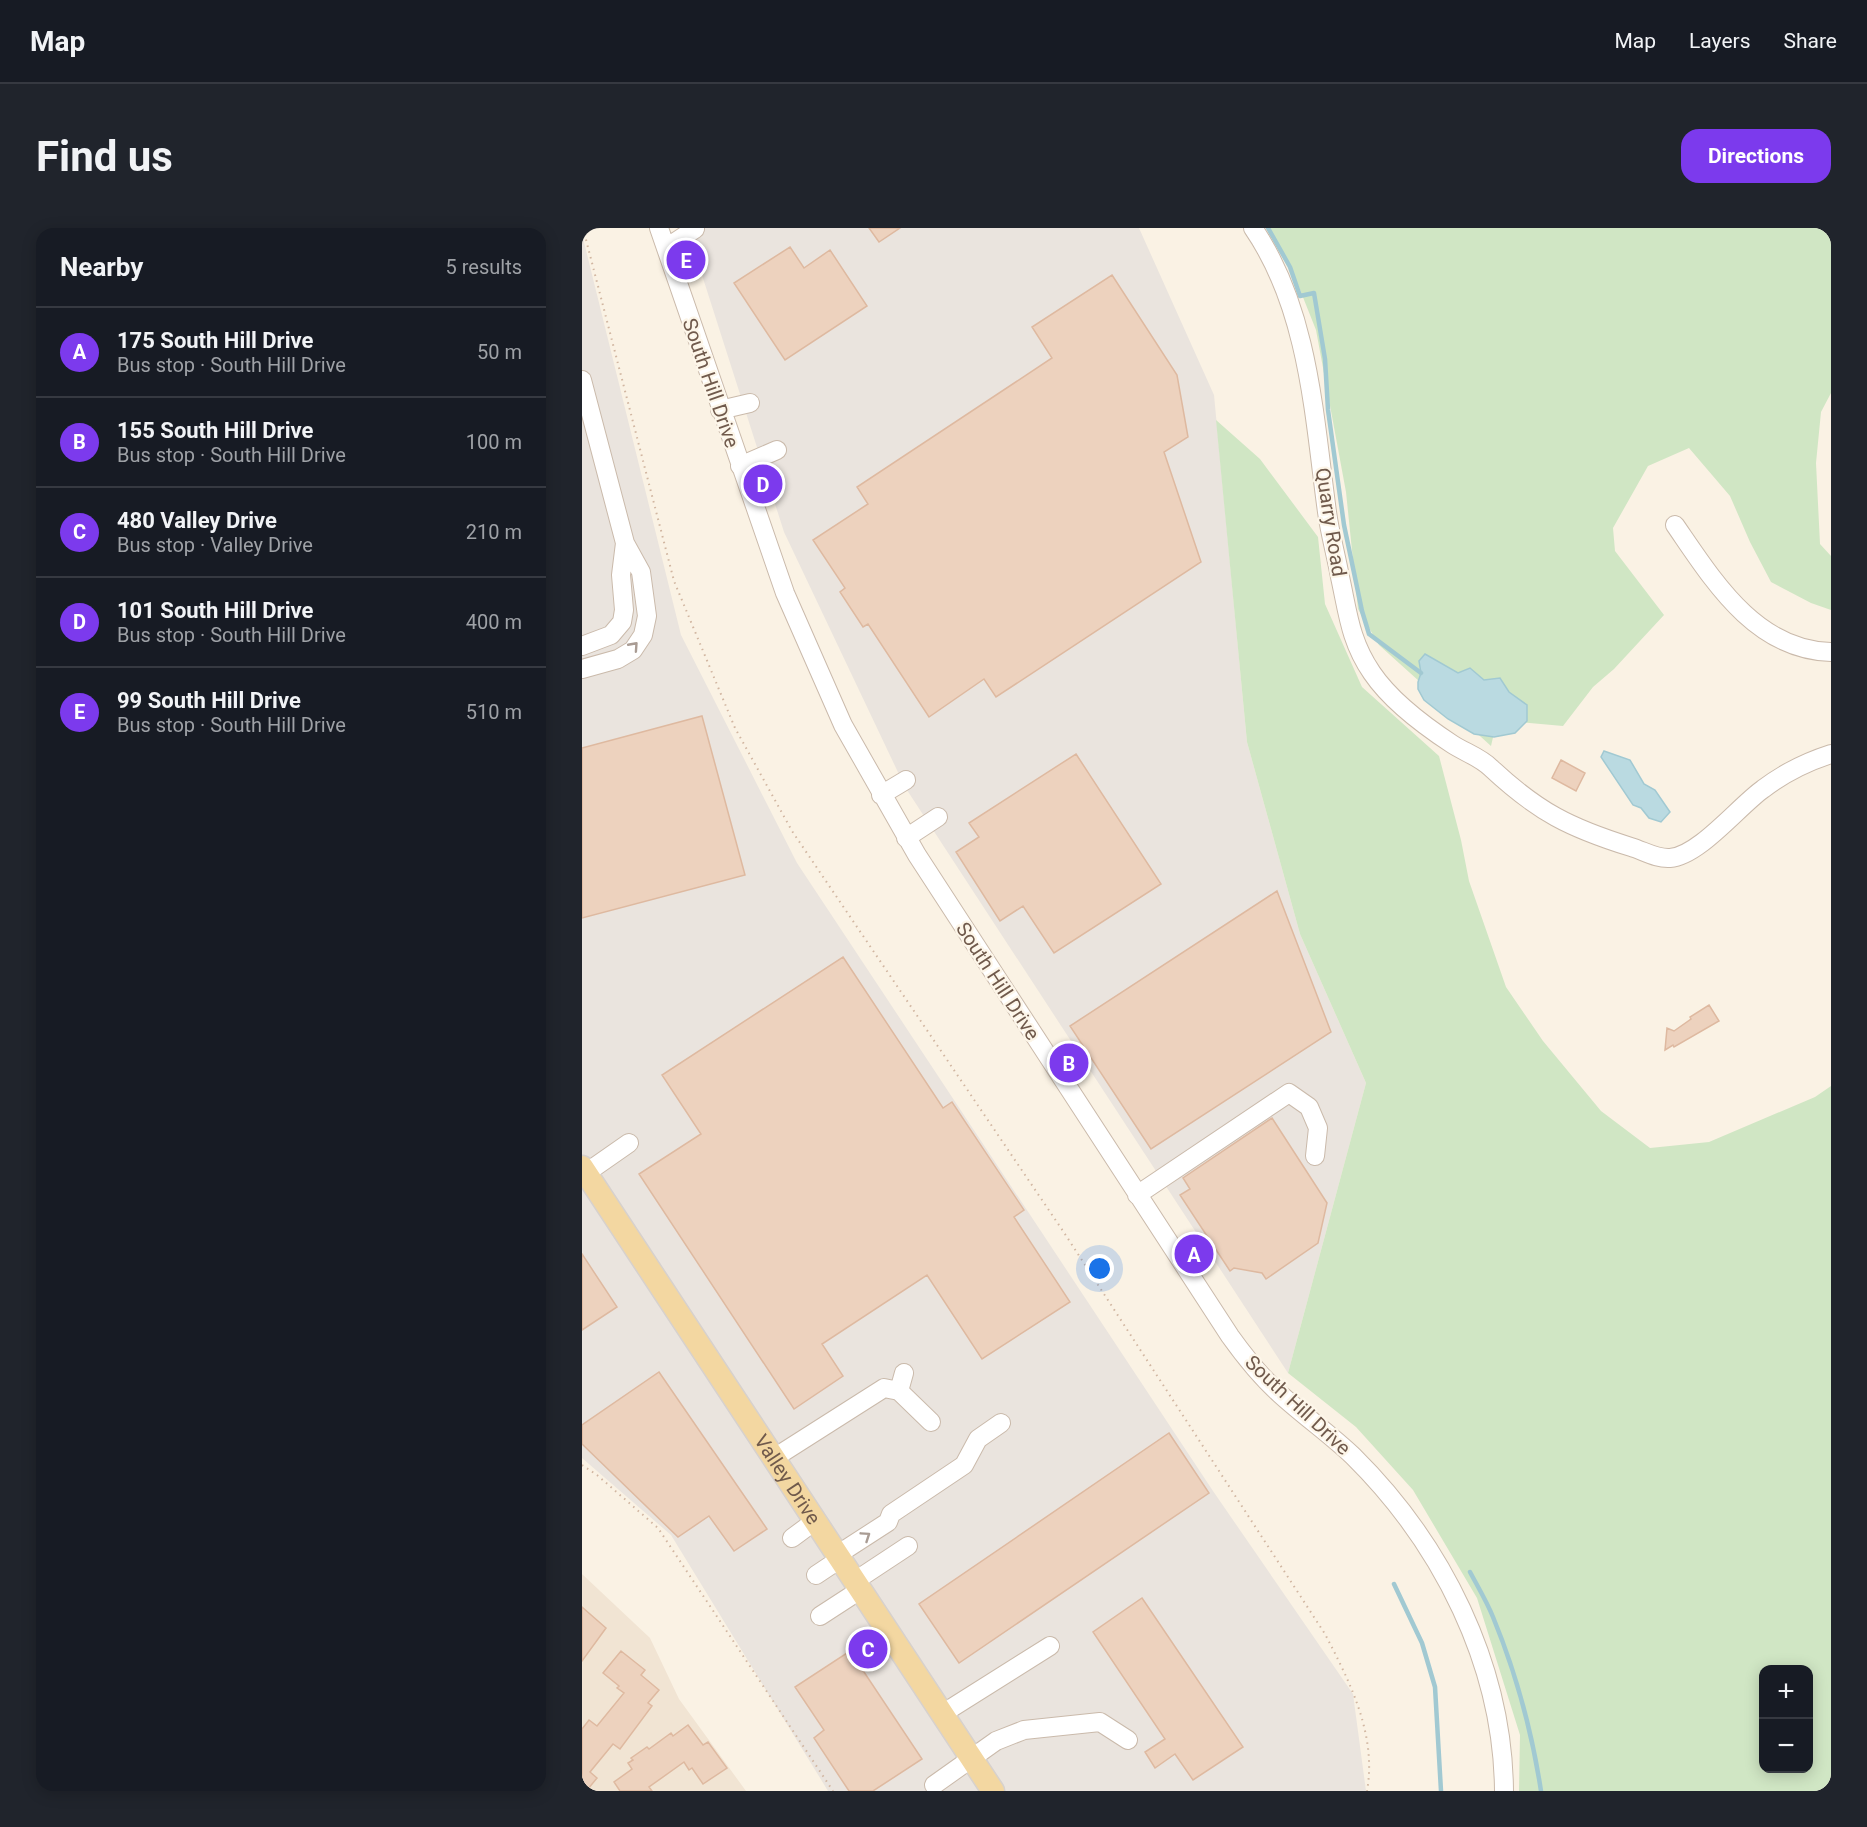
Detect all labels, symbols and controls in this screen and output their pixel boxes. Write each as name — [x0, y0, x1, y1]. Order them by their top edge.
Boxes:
text: Map — [30, 25, 85, 58]
text: Map — [1614, 29, 1656, 53]
text: Layers — [1689, 29, 1750, 53]
text: Share — [1783, 29, 1837, 53]
button: Directions — [1681, 129, 1831, 183]
text: Find us — [36, 132, 173, 181]
pin: E — [666, 237, 706, 282]
text: Nearby — [60, 252, 143, 282]
text: 5 results — [446, 255, 522, 279]
street label: South Hill Drive — [678, 315, 744, 451]
text: 175 South Hill Drive — [117, 328, 313, 353]
text: A — [73, 340, 86, 364]
text: 50 m — [477, 340, 522, 364]
text: Bus stop · South Hill Drive — [117, 353, 346, 377]
text: 155 South Hill Drive — [117, 418, 313, 443]
text: B — [73, 430, 86, 454]
text: 100 m — [466, 430, 522, 454]
text: Bus stop · South Hill Drive — [117, 443, 346, 467]
pin: D — [744, 462, 783, 506]
street label: Quarry Road — [1311, 466, 1351, 578]
text: 480 Valley Drive — [117, 508, 277, 533]
text: C — [73, 520, 86, 544]
text: 210 m — [466, 520, 522, 544]
text: Bus stop · Valley Drive — [117, 533, 313, 557]
text: 101 South Hill Drive — [117, 598, 313, 623]
text: D — [73, 610, 86, 634]
text: 400 m — [466, 610, 522, 634]
text: Bus stop · South Hill Drive — [117, 623, 346, 647]
one-way arrow — [627, 642, 638, 653]
text: 99 South Hill Drive — [117, 688, 301, 713]
text: E — [74, 700, 85, 724]
text: 510 m — [466, 700, 522, 724]
text: Bus stop · South Hill Drive — [117, 713, 346, 737]
street label: South Hill Drive — [951, 918, 1045, 1044]
pin: B — [1050, 1040, 1088, 1086]
pin: A — [1174, 1232, 1214, 1276]
your location — [1085, 1254, 1114, 1283]
street label: South Hill Drive — [1240, 1350, 1356, 1460]
street label: Valley Drive — [749, 1430, 826, 1529]
one-way arrow — [859, 1532, 870, 1543]
pin: C — [848, 1626, 888, 1672]
map controls — [1759, 1665, 1813, 1773]
button: + — [1759, 1665, 1813, 1719]
button: − — [1759, 1719, 1813, 1773]

